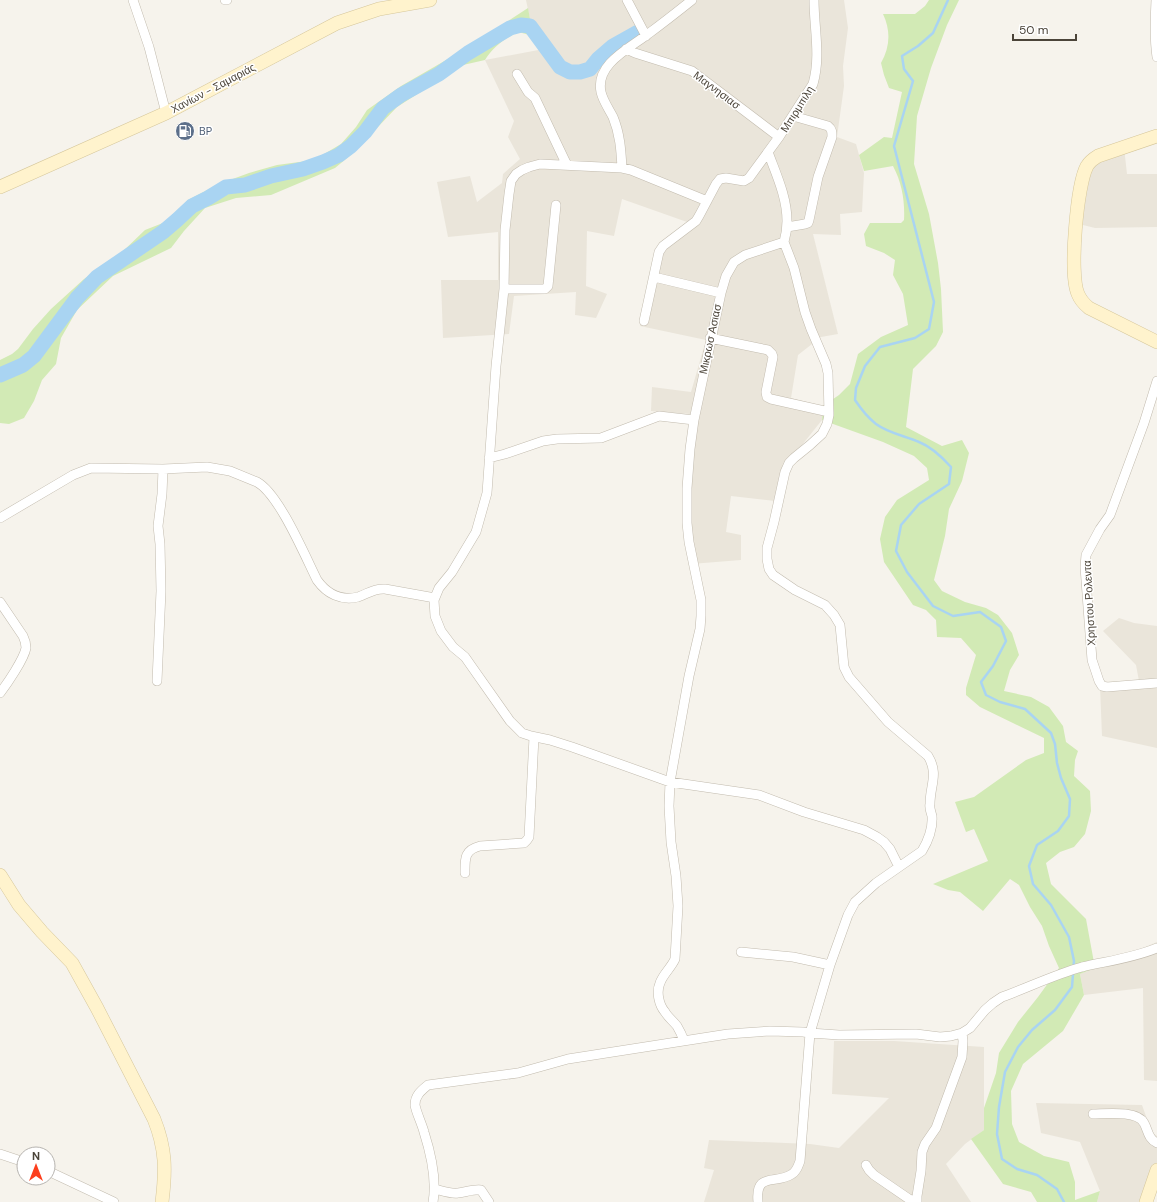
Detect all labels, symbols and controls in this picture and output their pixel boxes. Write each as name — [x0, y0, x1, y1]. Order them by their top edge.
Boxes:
scale bar — [1013, 16, 1076, 42]
text: 50 m — [1019, 22, 1048, 38]
street label: Χανίων - Σαμαριάς — [168, 60, 258, 116]
street label: Μαγνησιασ — [691, 68, 743, 112]
street label: Μπιρμπιλη — [777, 83, 817, 135]
fuel station icon: BP — [174, 120, 196, 142]
place label: BP — [199, 124, 212, 138]
street label: Μικρωσ Ασιασ — [696, 302, 724, 375]
street label: Χρηστου Ρολεντα — [1080, 559, 1098, 646]
north arrow — [16, 1146, 56, 1186]
text: N — [32, 1149, 40, 1163]

